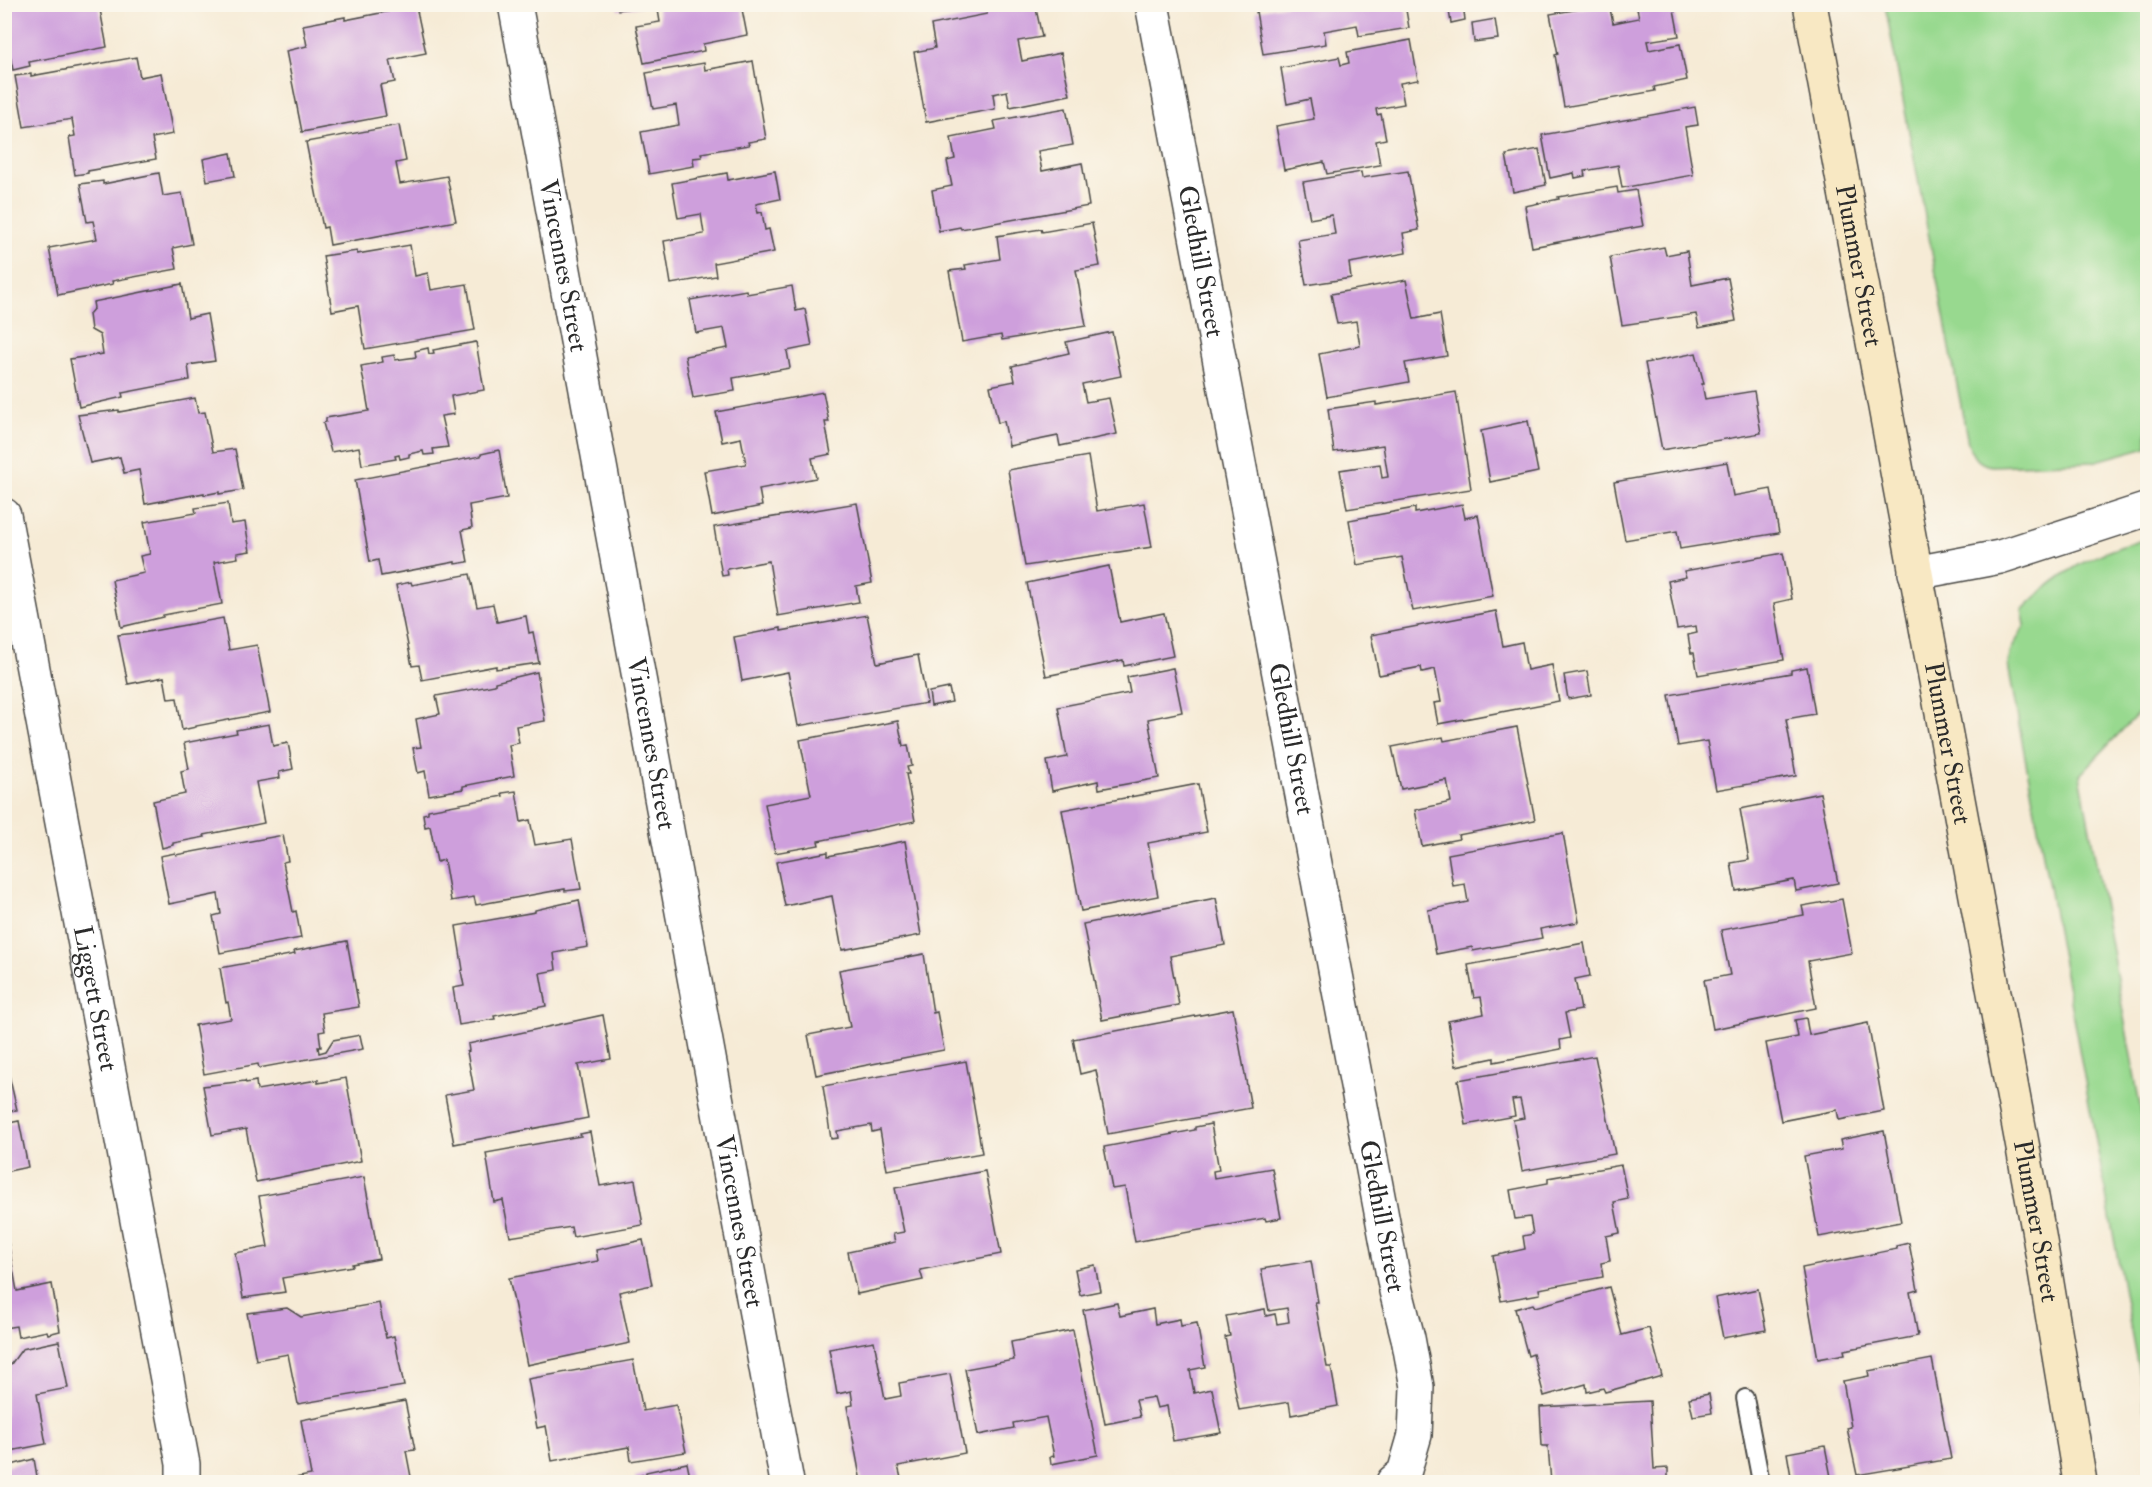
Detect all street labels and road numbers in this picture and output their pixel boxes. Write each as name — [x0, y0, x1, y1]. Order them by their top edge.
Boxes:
street label: Vincennes Street — [532, 177, 595, 354]
street label: Plummer Street — [1828, 182, 1889, 349]
street label: Gledhill Street — [1171, 183, 1231, 340]
street label: Vincennes Street — [620, 655, 683, 832]
street label: Gledhill Street — [1261, 660, 1321, 818]
street label: Plummer Street — [1917, 660, 1978, 827]
street label: Liggett Street — [66, 923, 125, 1074]
street label: Vincennes Street — [708, 1133, 771, 1310]
street label: Plummer Street — [2006, 1137, 2066, 1305]
street label: Gledhill Street — [1352, 1138, 1412, 1295]

